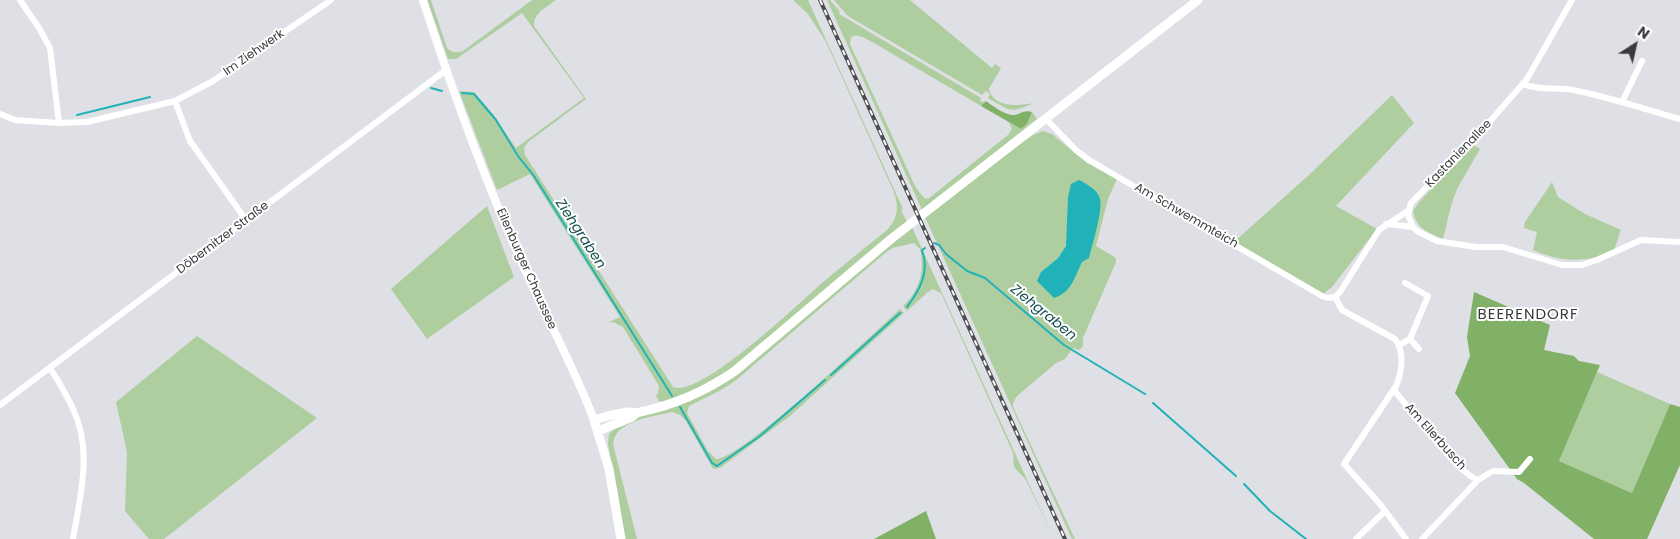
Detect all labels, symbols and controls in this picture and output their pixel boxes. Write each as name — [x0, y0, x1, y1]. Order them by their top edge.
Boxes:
north arrow — [1610, 20, 1660, 70]
text: N — [1634, 22, 1654, 44]
street label: Im Ziehwerk — [221, 27, 287, 79]
street label: Kastanienallee — [1423, 117, 1495, 191]
street label: Am Schwemmteich — [1132, 180, 1240, 252]
water label: Ziehgraben — [551, 196, 609, 272]
street label: Döbernitzer Straße — [174, 199, 272, 277]
street label: Eilenburger Chaussee — [493, 206, 559, 332]
water label: Ziehgraben — [1007, 281, 1079, 345]
district label: BEERENDORF — [1476, 306, 1580, 324]
street label: Am Ellerbusch — [1401, 401, 1469, 473]

